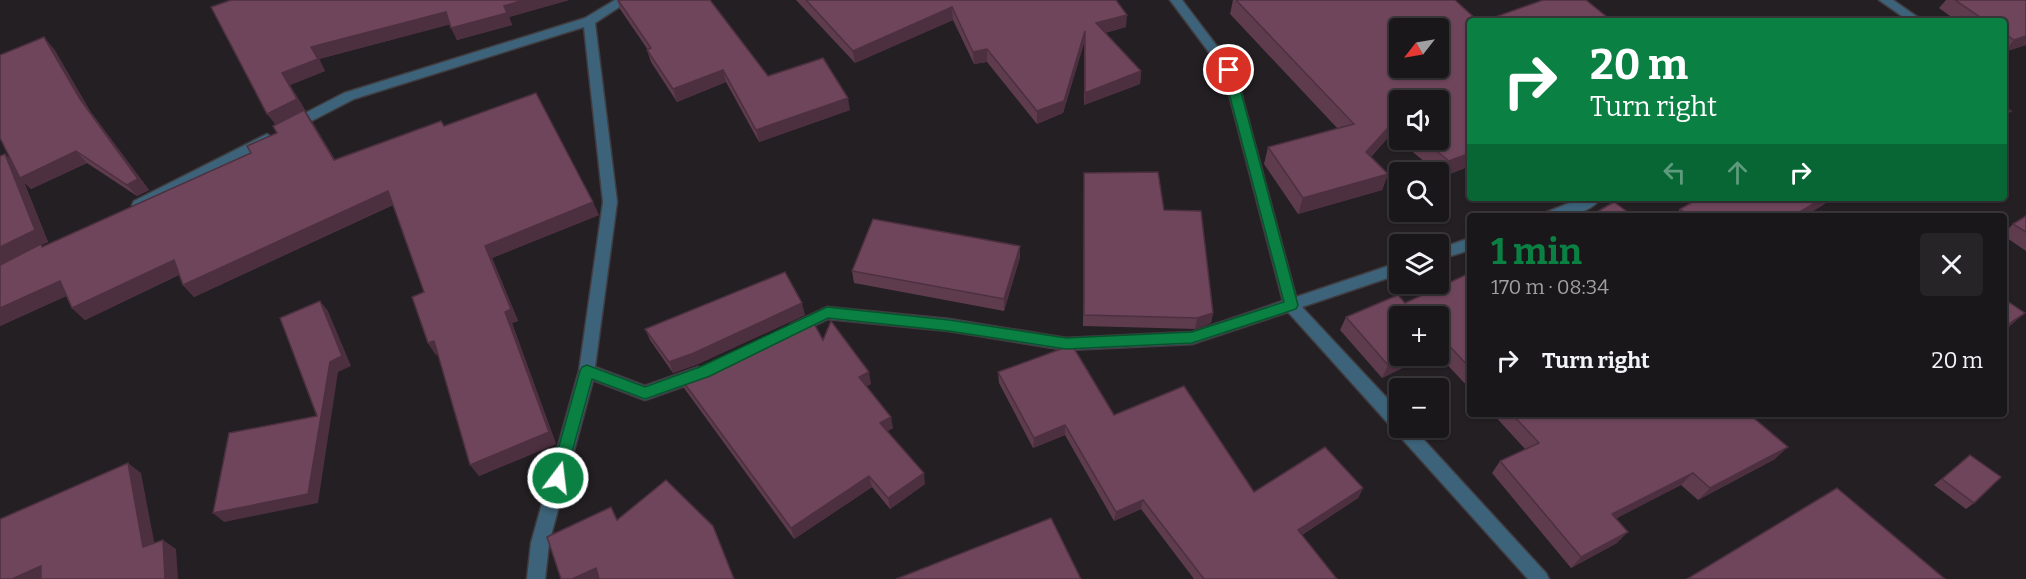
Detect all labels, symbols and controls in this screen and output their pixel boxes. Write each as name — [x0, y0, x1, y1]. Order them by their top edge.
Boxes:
north arrow — [1389, 18, 1449, 78]
map controls — [1389, 18, 1449, 438]
text: 20 m — [1590, 40, 1688, 90]
icon: right — [1491, 42, 1569, 120]
pin — [1203, 44, 1254, 95]
icon: arrive — [1212, 53, 1245, 86]
button: sound — [1389, 90, 1449, 150]
text: Turn right — [1590, 91, 1717, 123]
icon: left — [1658, 156, 1691, 189]
icon: ahead — [1721, 156, 1754, 189]
icon: right — [1784, 156, 1817, 189]
button: search — [1389, 162, 1449, 222]
text: 1 min — [1491, 230, 1582, 274]
button: close — [1920, 233, 1983, 296]
button: layers — [1389, 234, 1449, 294]
text: 170 m · 08:34 — [1491, 275, 1609, 299]
button: + — [1389, 306, 1449, 366]
icon: right — [1491, 344, 1524, 377]
text: Turn right — [1542, 347, 1650, 374]
text: 20 m — [1932, 347, 1983, 374]
button: − — [1389, 378, 1449, 438]
position arrow — [526, 446, 590, 510]

